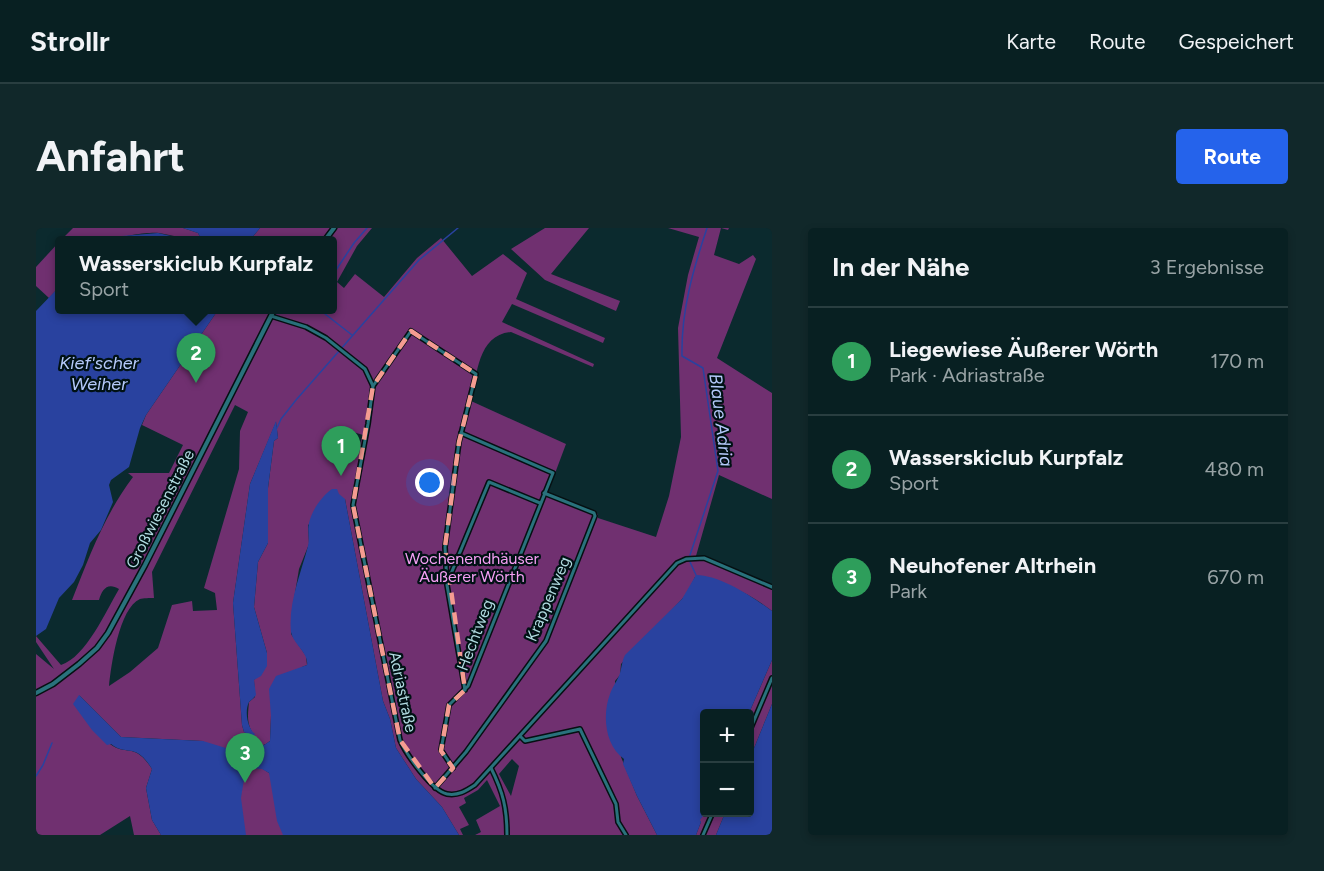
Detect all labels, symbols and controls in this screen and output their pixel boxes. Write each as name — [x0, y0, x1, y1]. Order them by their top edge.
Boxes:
text: Strollr — [30, 24, 110, 58]
text: Karte — [1006, 29, 1056, 54]
text: Route — [1089, 29, 1145, 54]
text: Gespeichert — [1178, 29, 1294, 54]
button: Route — [1176, 129, 1288, 184]
text: Anfahrt — [36, 131, 185, 182]
popup — [55, 236, 337, 314]
text: Wasserskiclub Kurpfalz — [79, 250, 313, 277]
text: In der Nähe — [832, 251, 969, 283]
text: 3 Ergebnisse — [1150, 255, 1264, 279]
text: Sport — [79, 277, 129, 301]
pin: 2 — [176, 334, 216, 383]
text: Liegewiese Äußerer Wörth — [889, 336, 1158, 363]
text: 1 — [847, 349, 856, 373]
text: 170 m — [1210, 349, 1264, 373]
water label: Kief'scher Weiher — [59, 352, 140, 395]
text: Park · Adriastraße — [889, 363, 1045, 387]
water label: Blaue Adria — [704, 372, 738, 468]
pin: 1 — [322, 426, 360, 476]
text: Wasserskiclub Kurpfalz — [889, 444, 1123, 471]
street label: Großwiesenstraße — [122, 446, 198, 572]
text: 2 — [846, 457, 857, 481]
text: 480 m — [1205, 457, 1264, 481]
your location — [415, 468, 444, 497]
text: Sport — [889, 471, 939, 495]
park label: Wochenendhäuser Äußerer Wörth — [405, 549, 540, 586]
text: Neuhofener Altrhein — [889, 552, 1096, 579]
street label: Krappenweg — [522, 554, 574, 644]
text: 3 — [846, 565, 857, 589]
text: 670 m — [1207, 565, 1264, 589]
text: Park — [889, 579, 927, 603]
street label: Hechtweg — [453, 597, 497, 673]
street label: Adriastraße — [385, 650, 421, 734]
map controls — [700, 709, 754, 817]
button: + — [700, 709, 754, 763]
pin: 3 — [226, 734, 264, 783]
button: − — [700, 763, 754, 817]

